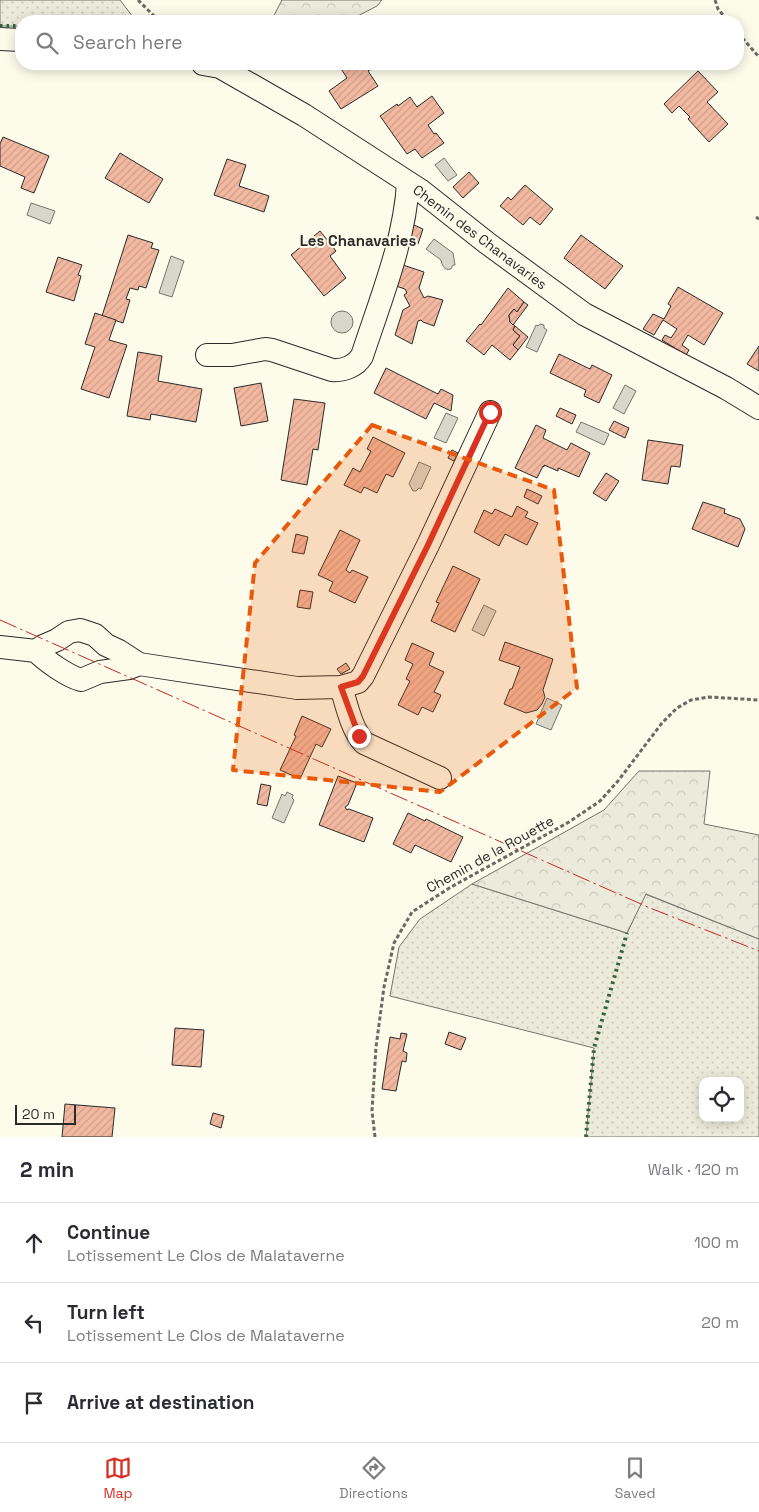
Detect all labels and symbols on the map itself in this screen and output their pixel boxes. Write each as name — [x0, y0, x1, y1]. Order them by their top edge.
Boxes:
street label: Chemin des Chanavaries — [409, 181, 551, 293]
district label: Les Chanavaries — [300, 231, 416, 250]
route start — [479, 401, 502, 424]
route end — [348, 725, 371, 748]
street label: Chemin de la Rouette — [423, 811, 557, 897]
scale bar — [15, 1102, 76, 1125]

